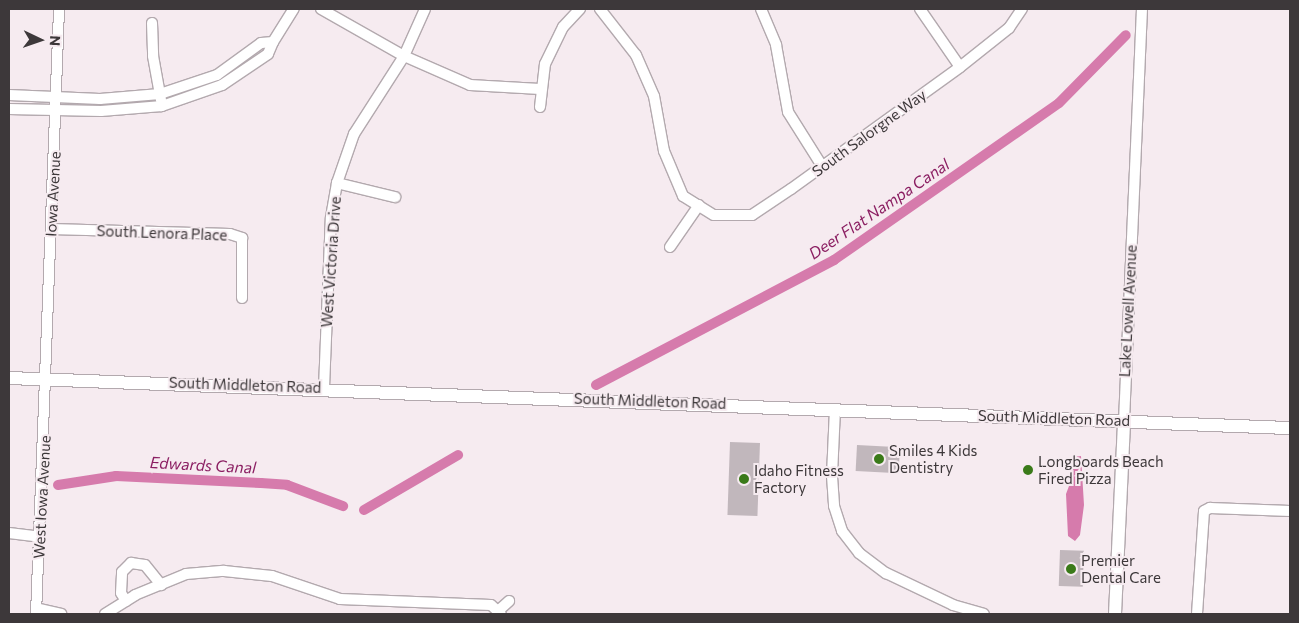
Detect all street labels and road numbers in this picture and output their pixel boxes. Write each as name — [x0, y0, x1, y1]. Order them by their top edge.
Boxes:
street label: South Salorgne Way — [808, 86, 930, 180]
street label: Iowa Avenue — [42, 151, 64, 237]
street label: West Victoria Drive — [317, 196, 345, 328]
street label: South Lenora Place — [96, 222, 228, 244]
street label: Lake Lowell Avenue — [1116, 244, 1140, 378]
street label: South Middleton Road — [169, 373, 321, 397]
street label: South Middleton Road — [574, 389, 726, 413]
street label: South Middleton Road — [978, 406, 1130, 430]
street label: West Iowa Avenue — [30, 435, 54, 559]

